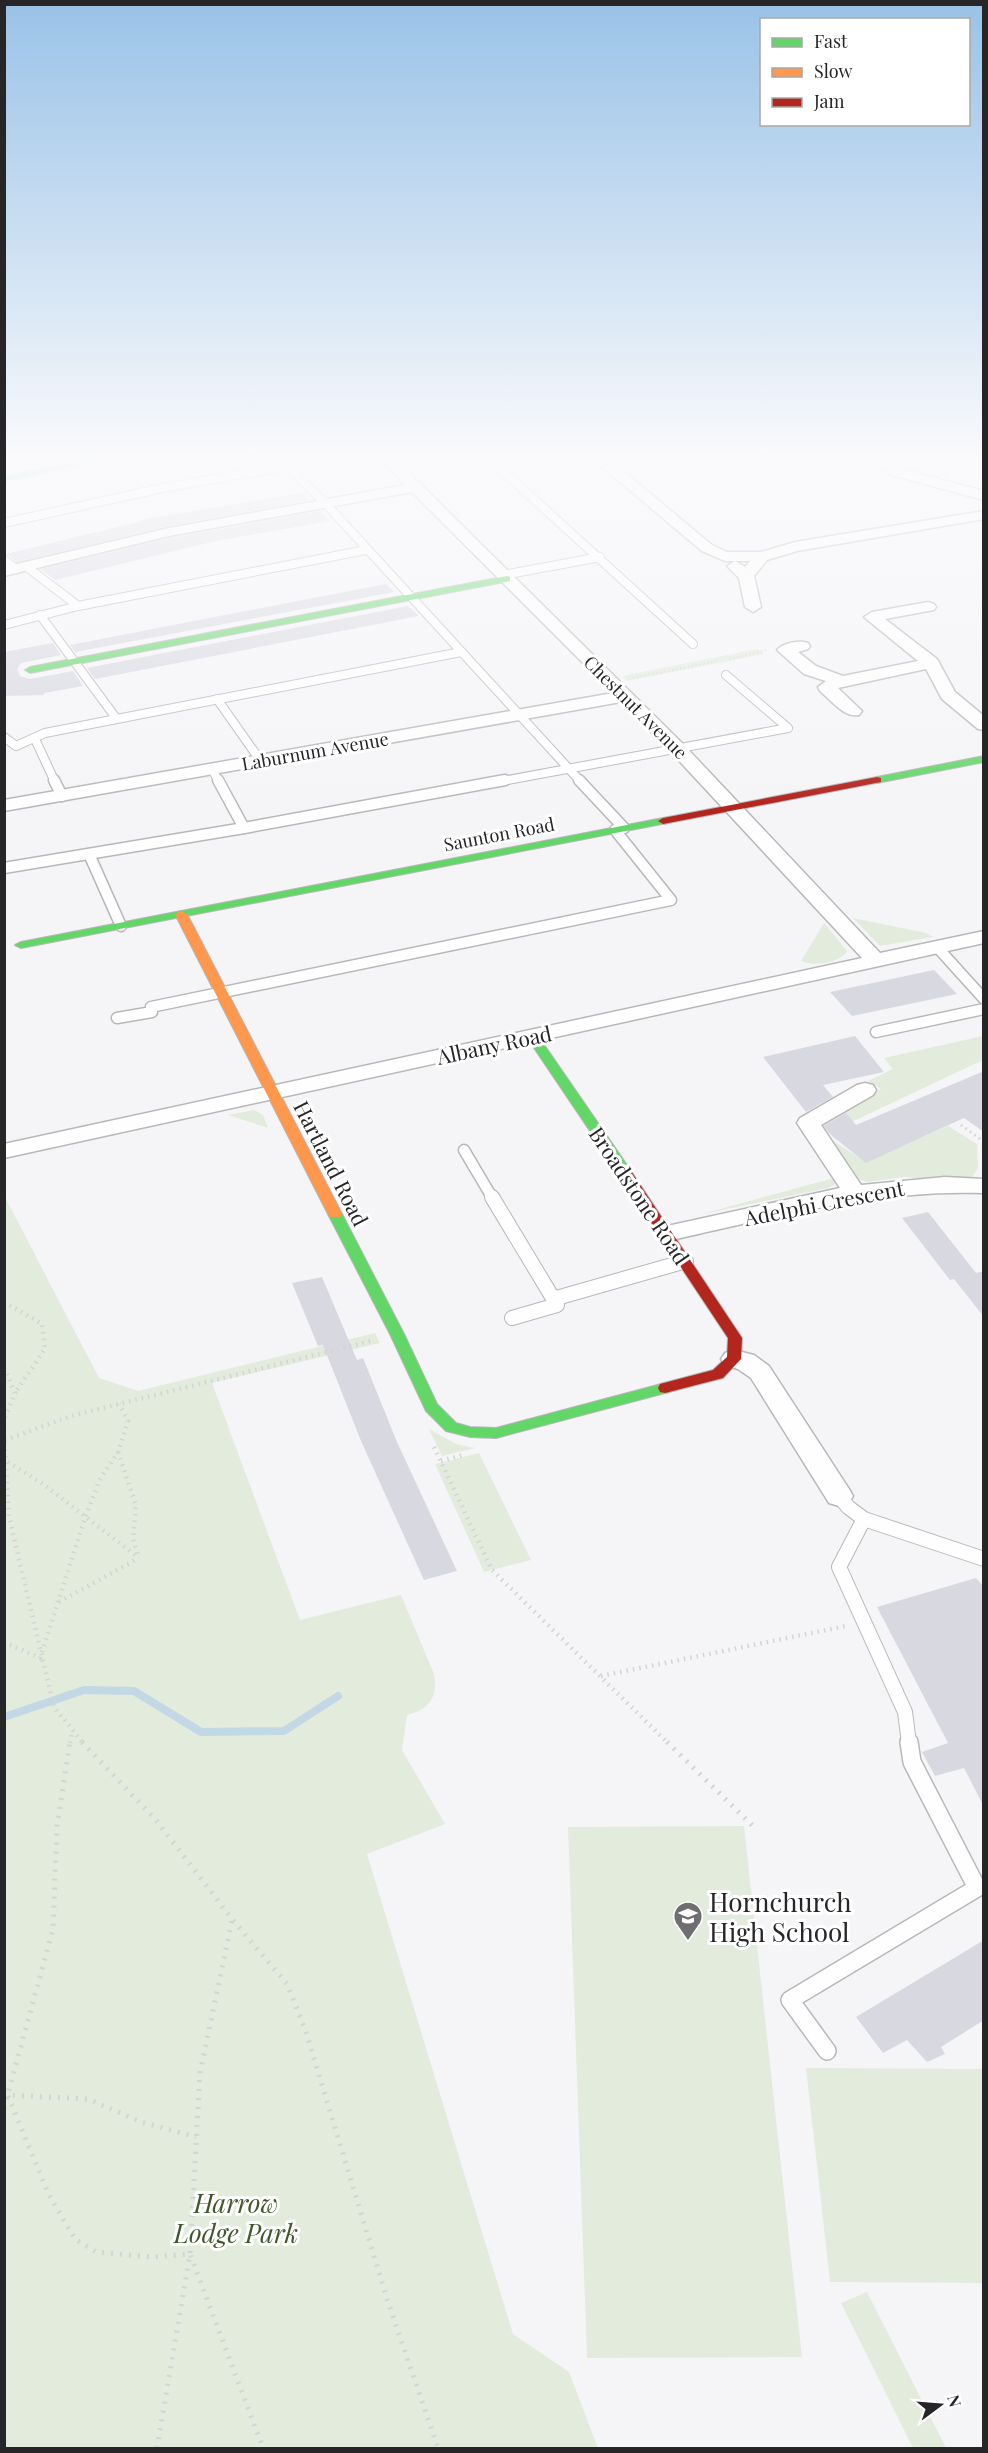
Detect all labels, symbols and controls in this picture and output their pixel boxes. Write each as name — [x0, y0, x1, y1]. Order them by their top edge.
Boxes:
legend — [760, 18, 970, 126]
text: Fast — [814, 29, 848, 53]
text: Slow — [814, 59, 852, 83]
text: Jam — [813, 89, 844, 113]
street label: Chestnut Avenue — [579, 650, 693, 764]
street label: Laburnum Avenue — [240, 726, 390, 776]
street label: Saunton Road — [442, 811, 557, 856]
street label: Albany Road — [433, 1018, 554, 1070]
street label: Hartland Road — [288, 1095, 376, 1231]
street label: Broadstone Road — [583, 1121, 697, 1269]
street label: Adelphi Crescent — [741, 1173, 907, 1231]
place label: Hornchurch High School — [709, 1884, 852, 1949]
school or university icon: Hornchurch High School — [672, 1900, 704, 1942]
park label: Harrow Lodge Park — [173, 2185, 298, 2250]
north arrow — [910, 2375, 970, 2435]
text: N — [943, 2392, 967, 2410]

